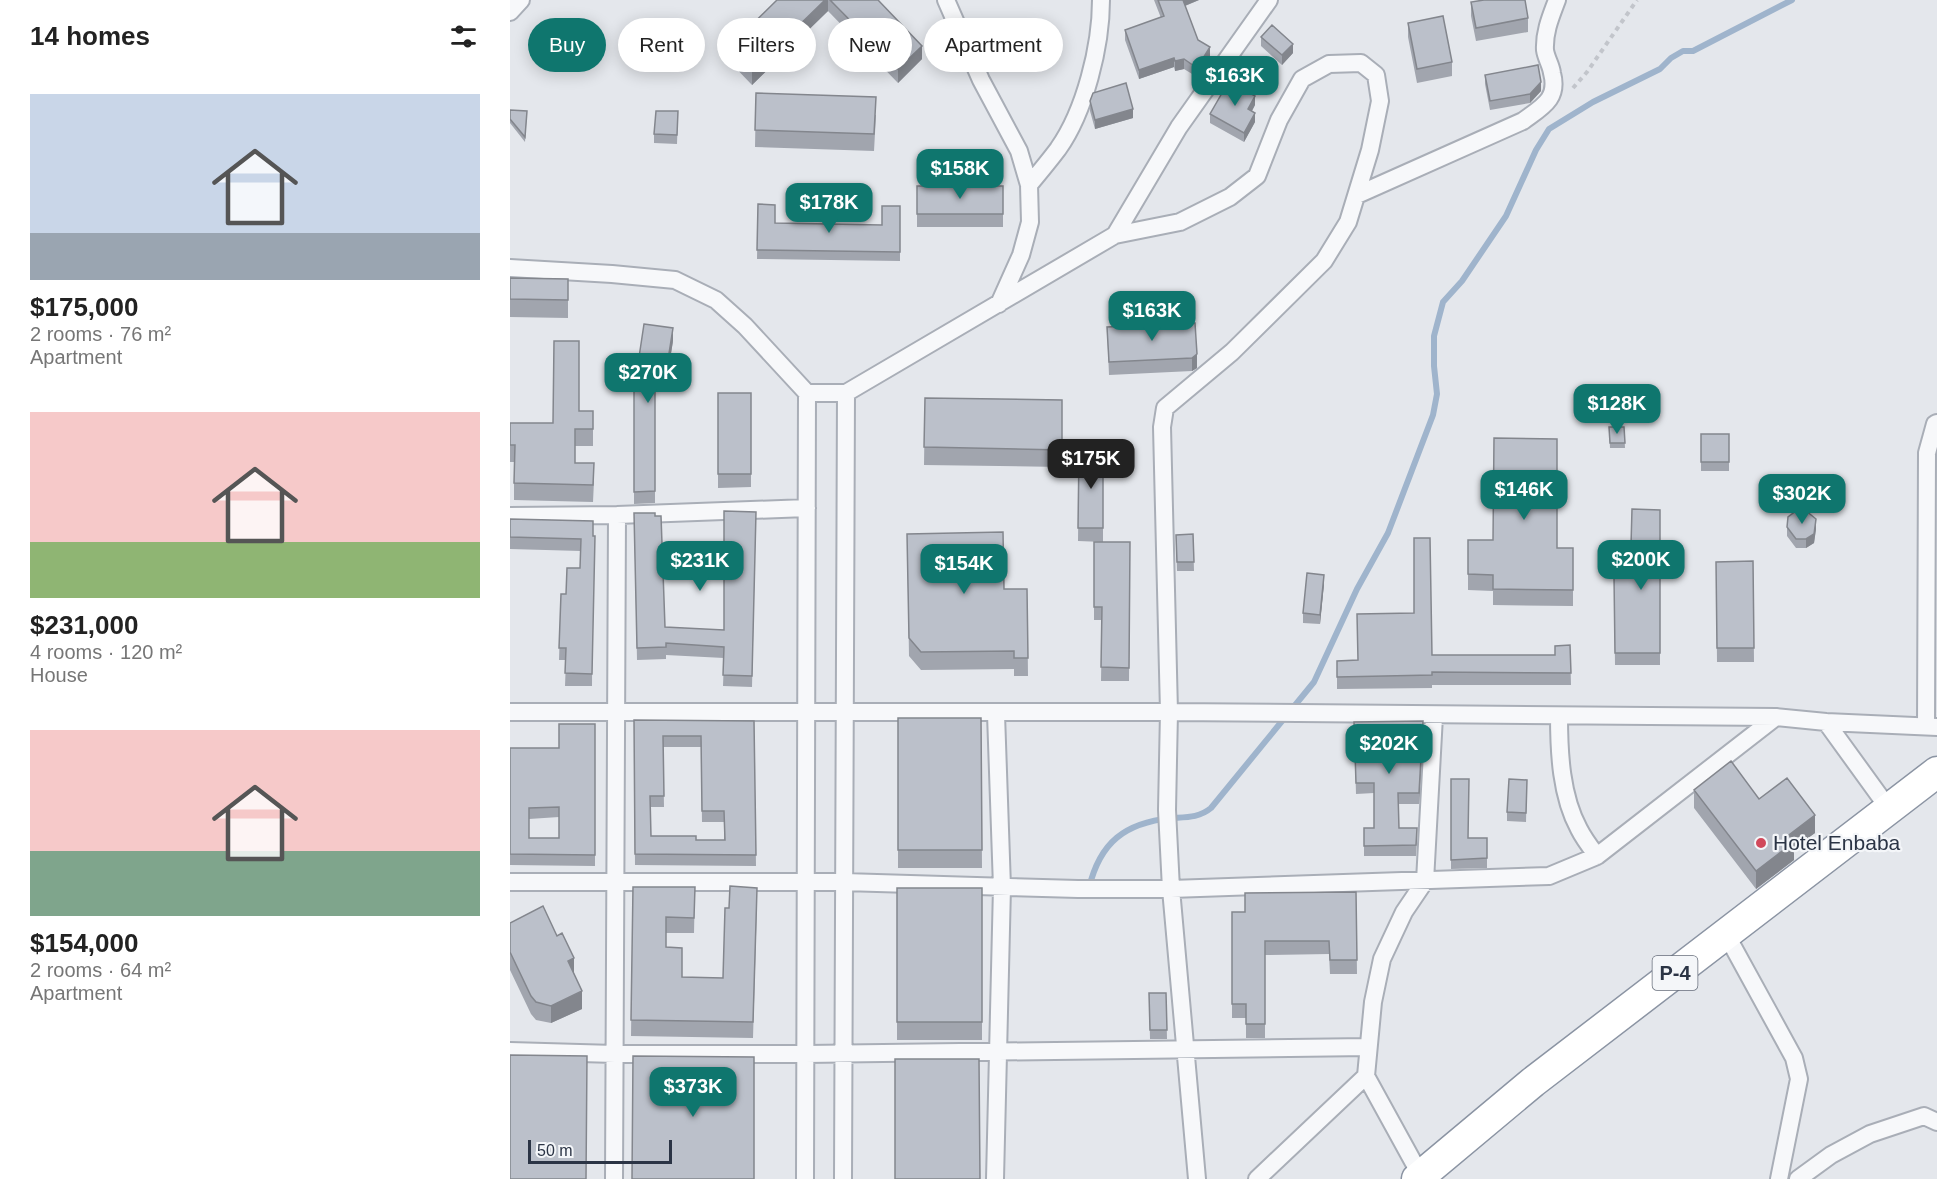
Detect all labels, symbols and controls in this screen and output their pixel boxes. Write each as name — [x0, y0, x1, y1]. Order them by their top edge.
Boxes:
chip: Buy — [528, 18, 606, 72]
chip: Rent — [618, 18, 705, 72]
chip: Filters — [717, 18, 816, 72]
chip: New — [828, 18, 912, 72]
chip: Apartment — [924, 18, 1063, 72]
icon: filters — [447, 20, 480, 53]
text: 14 homes — [30, 21, 150, 51]
pin: $163K — [1193, 56, 1277, 107]
text: $163K — [1206, 64, 1264, 86]
icon: home — [201, 133, 309, 241]
pin: $158K — [918, 149, 1002, 200]
text: $158K — [931, 157, 989, 179]
pin: $178K — [787, 183, 871, 234]
text: $178K — [800, 191, 858, 213]
pin: $163K — [1110, 291, 1194, 342]
text: $175,000 — [30, 292, 138, 322]
text: $163K — [1123, 299, 1181, 321]
text: 2 rooms · 76 m² — [30, 323, 171, 345]
text: Apartment — [30, 346, 122, 368]
pin: $270K — [606, 353, 690, 404]
text: $270K — [619, 361, 677, 383]
pin: $128K — [1575, 384, 1659, 435]
text: $128K — [1588, 392, 1646, 414]
pin: $175K — [1049, 439, 1133, 490]
text: $175K — [1062, 447, 1120, 469]
icon: home — [201, 451, 309, 559]
pin: $146K — [1482, 470, 1566, 521]
pin: $302K — [1760, 474, 1844, 525]
text: $146K — [1495, 478, 1553, 500]
text: $302K — [1773, 482, 1831, 504]
pin: $200K — [1599, 540, 1683, 591]
pin: $231K — [658, 541, 742, 592]
pin: $154K — [922, 544, 1006, 595]
text: $200K — [1612, 548, 1670, 570]
text: $231K — [671, 549, 729, 571]
text: $154K — [935, 552, 993, 574]
text: $231,000 — [30, 610, 138, 640]
text: 4 rooms · 120 m² — [30, 641, 182, 663]
text: House — [30, 664, 88, 686]
pin: $202K — [1347, 724, 1431, 775]
text: $202K — [1360, 732, 1418, 754]
icon: home — [201, 769, 309, 877]
place label: Hotel Enbaba — [1773, 831, 1901, 854]
marker: Hotel Enbaba — [1754, 836, 1768, 850]
text: $154,000 — [30, 928, 138, 958]
road number: P-4 — [1652, 956, 1698, 990]
text: 2 rooms · 64 m² — [30, 959, 171, 981]
text: Apartment — [30, 982, 122, 1004]
pin: $373K — [651, 1067, 735, 1118]
text: $373K — [664, 1075, 722, 1097]
scale bar — [528, 1137, 672, 1164]
text: 50 m — [537, 1142, 573, 1159]

